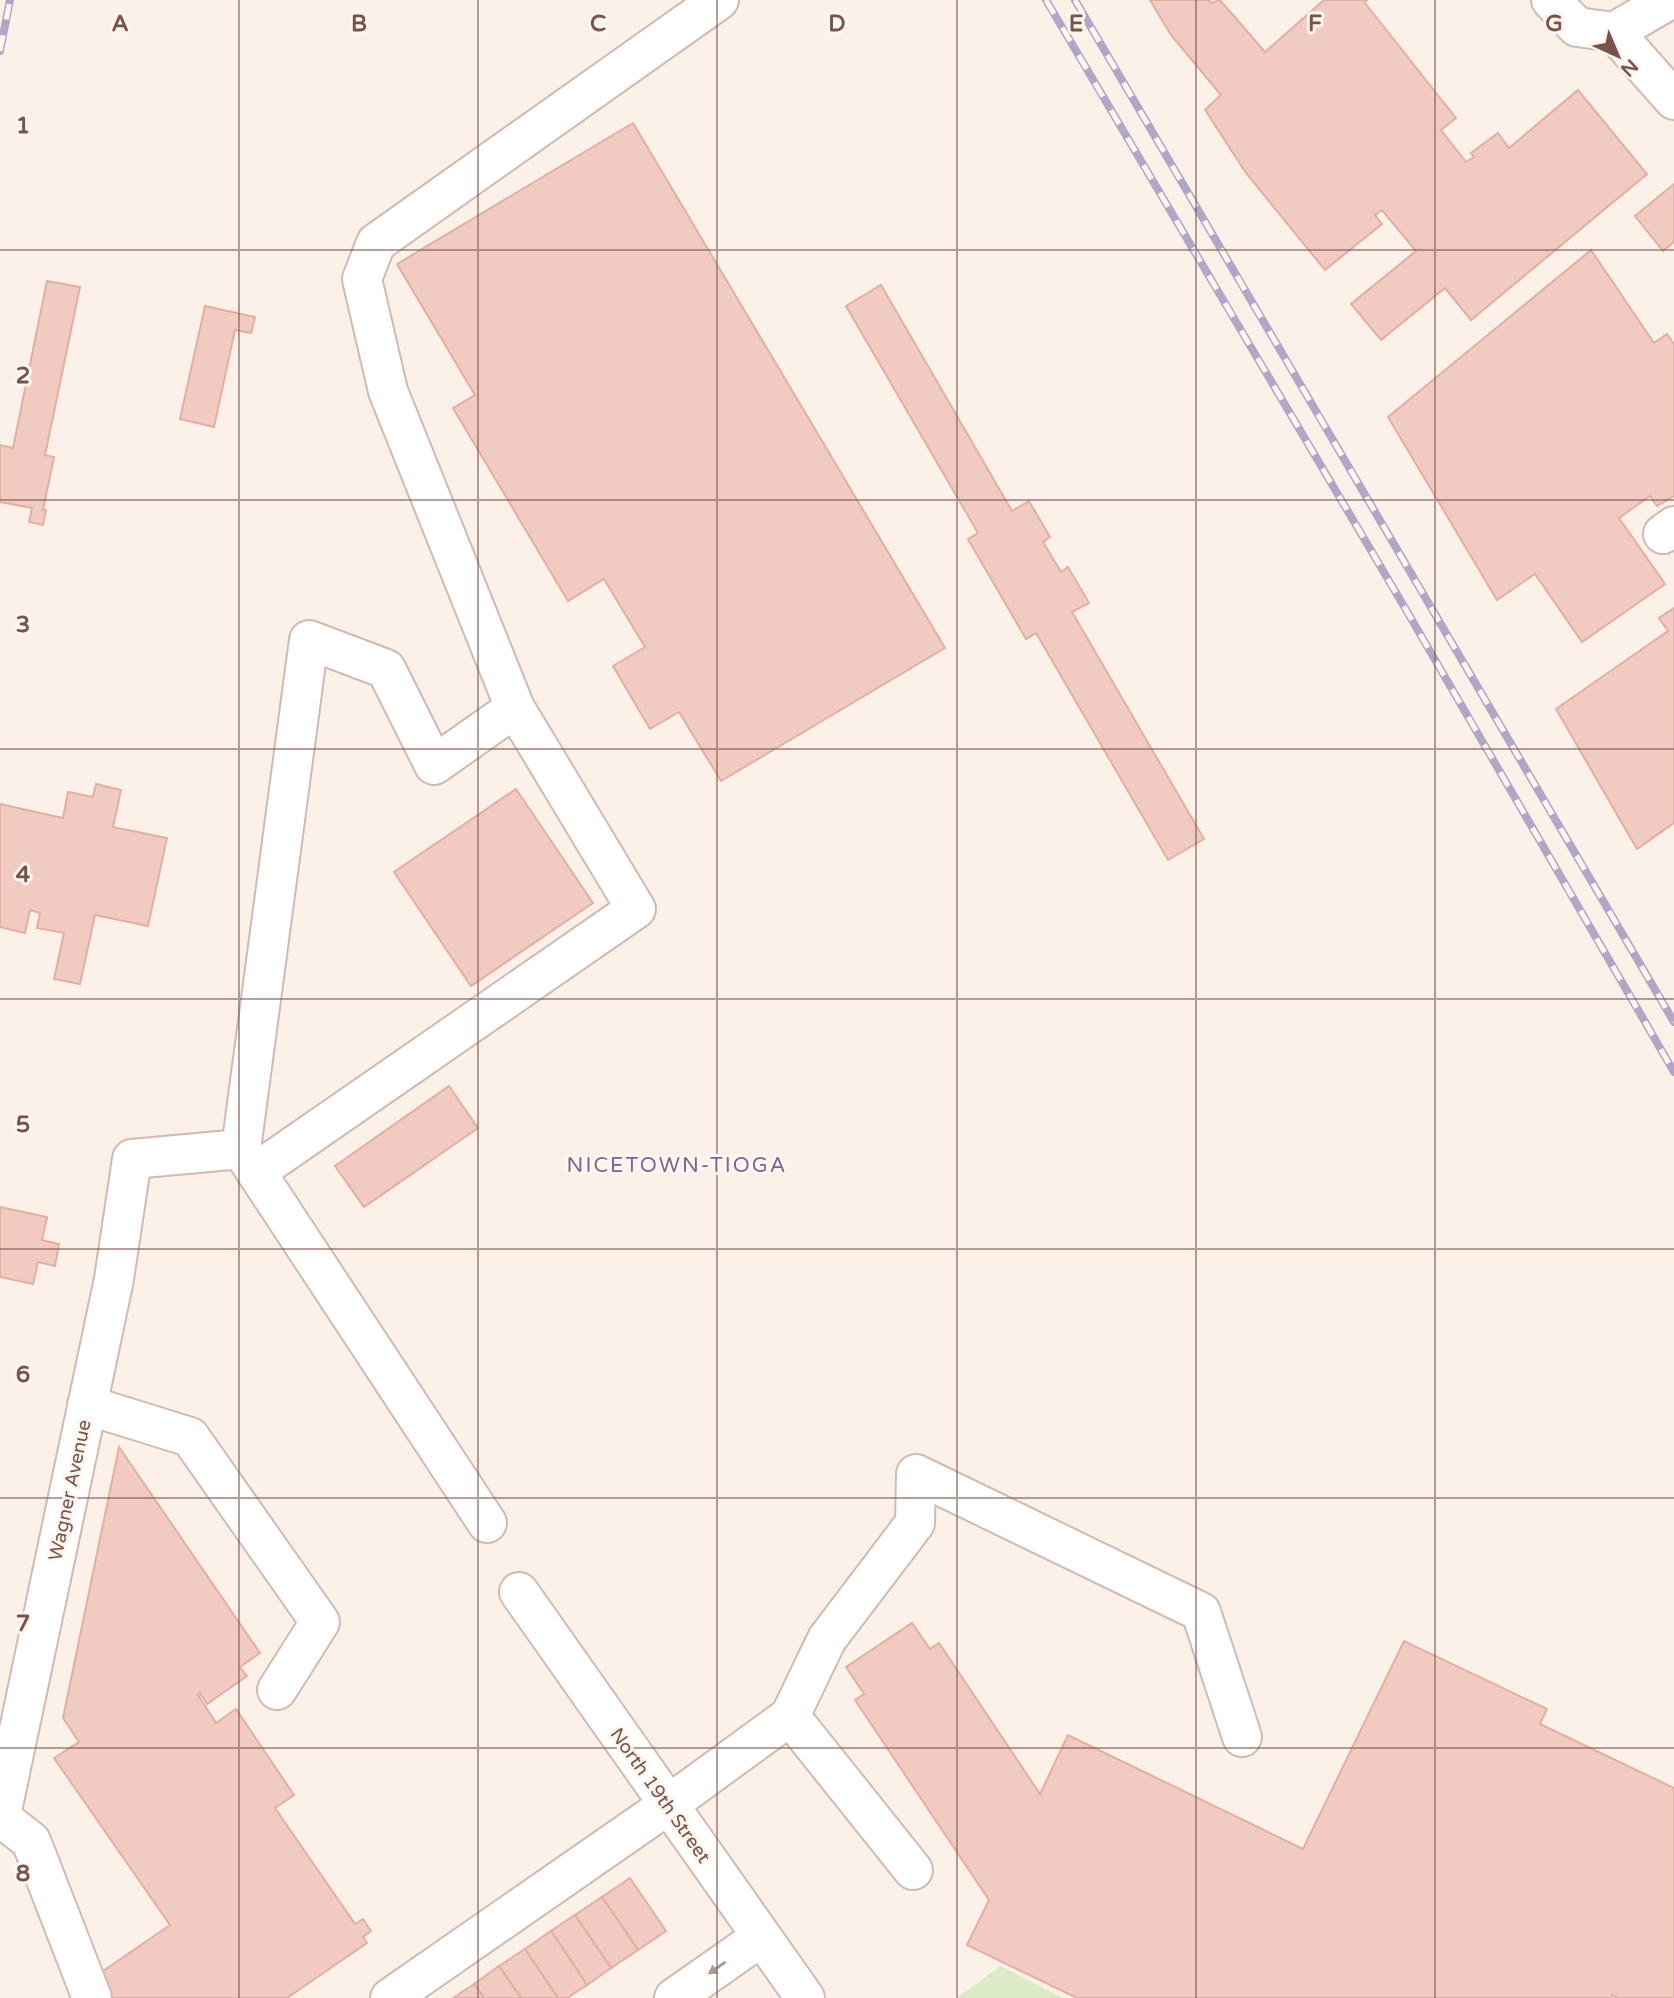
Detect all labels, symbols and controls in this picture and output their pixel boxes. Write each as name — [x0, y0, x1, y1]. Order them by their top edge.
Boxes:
text: A — [111, 10, 129, 38]
text: B — [351, 10, 367, 38]
text: C — [590, 10, 606, 38]
text: D — [828, 10, 846, 38]
text: E — [1069, 10, 1083, 38]
text: F — [1308, 10, 1322, 38]
text: G — [1545, 10, 1563, 38]
north arrow — [1583, 21, 1653, 91]
text: N — [1616, 54, 1642, 81]
text: 1 — [16, 112, 30, 140]
text: 2 — [16, 362, 30, 390]
text: 3 — [16, 611, 30, 639]
text: 4 — [16, 861, 31, 889]
text: 5 — [16, 1111, 30, 1139]
district label: NICETOWN-TIOGA — [567, 1153, 787, 1178]
text: 6 — [16, 1361, 30, 1389]
street label: Wagner Avenue — [44, 1418, 96, 1563]
text: 7 — [16, 1610, 30, 1638]
street label: North 19th Street — [605, 1724, 715, 1867]
text: 8 — [16, 1860, 30, 1888]
one-way arrow — [708, 1961, 726, 1975]

